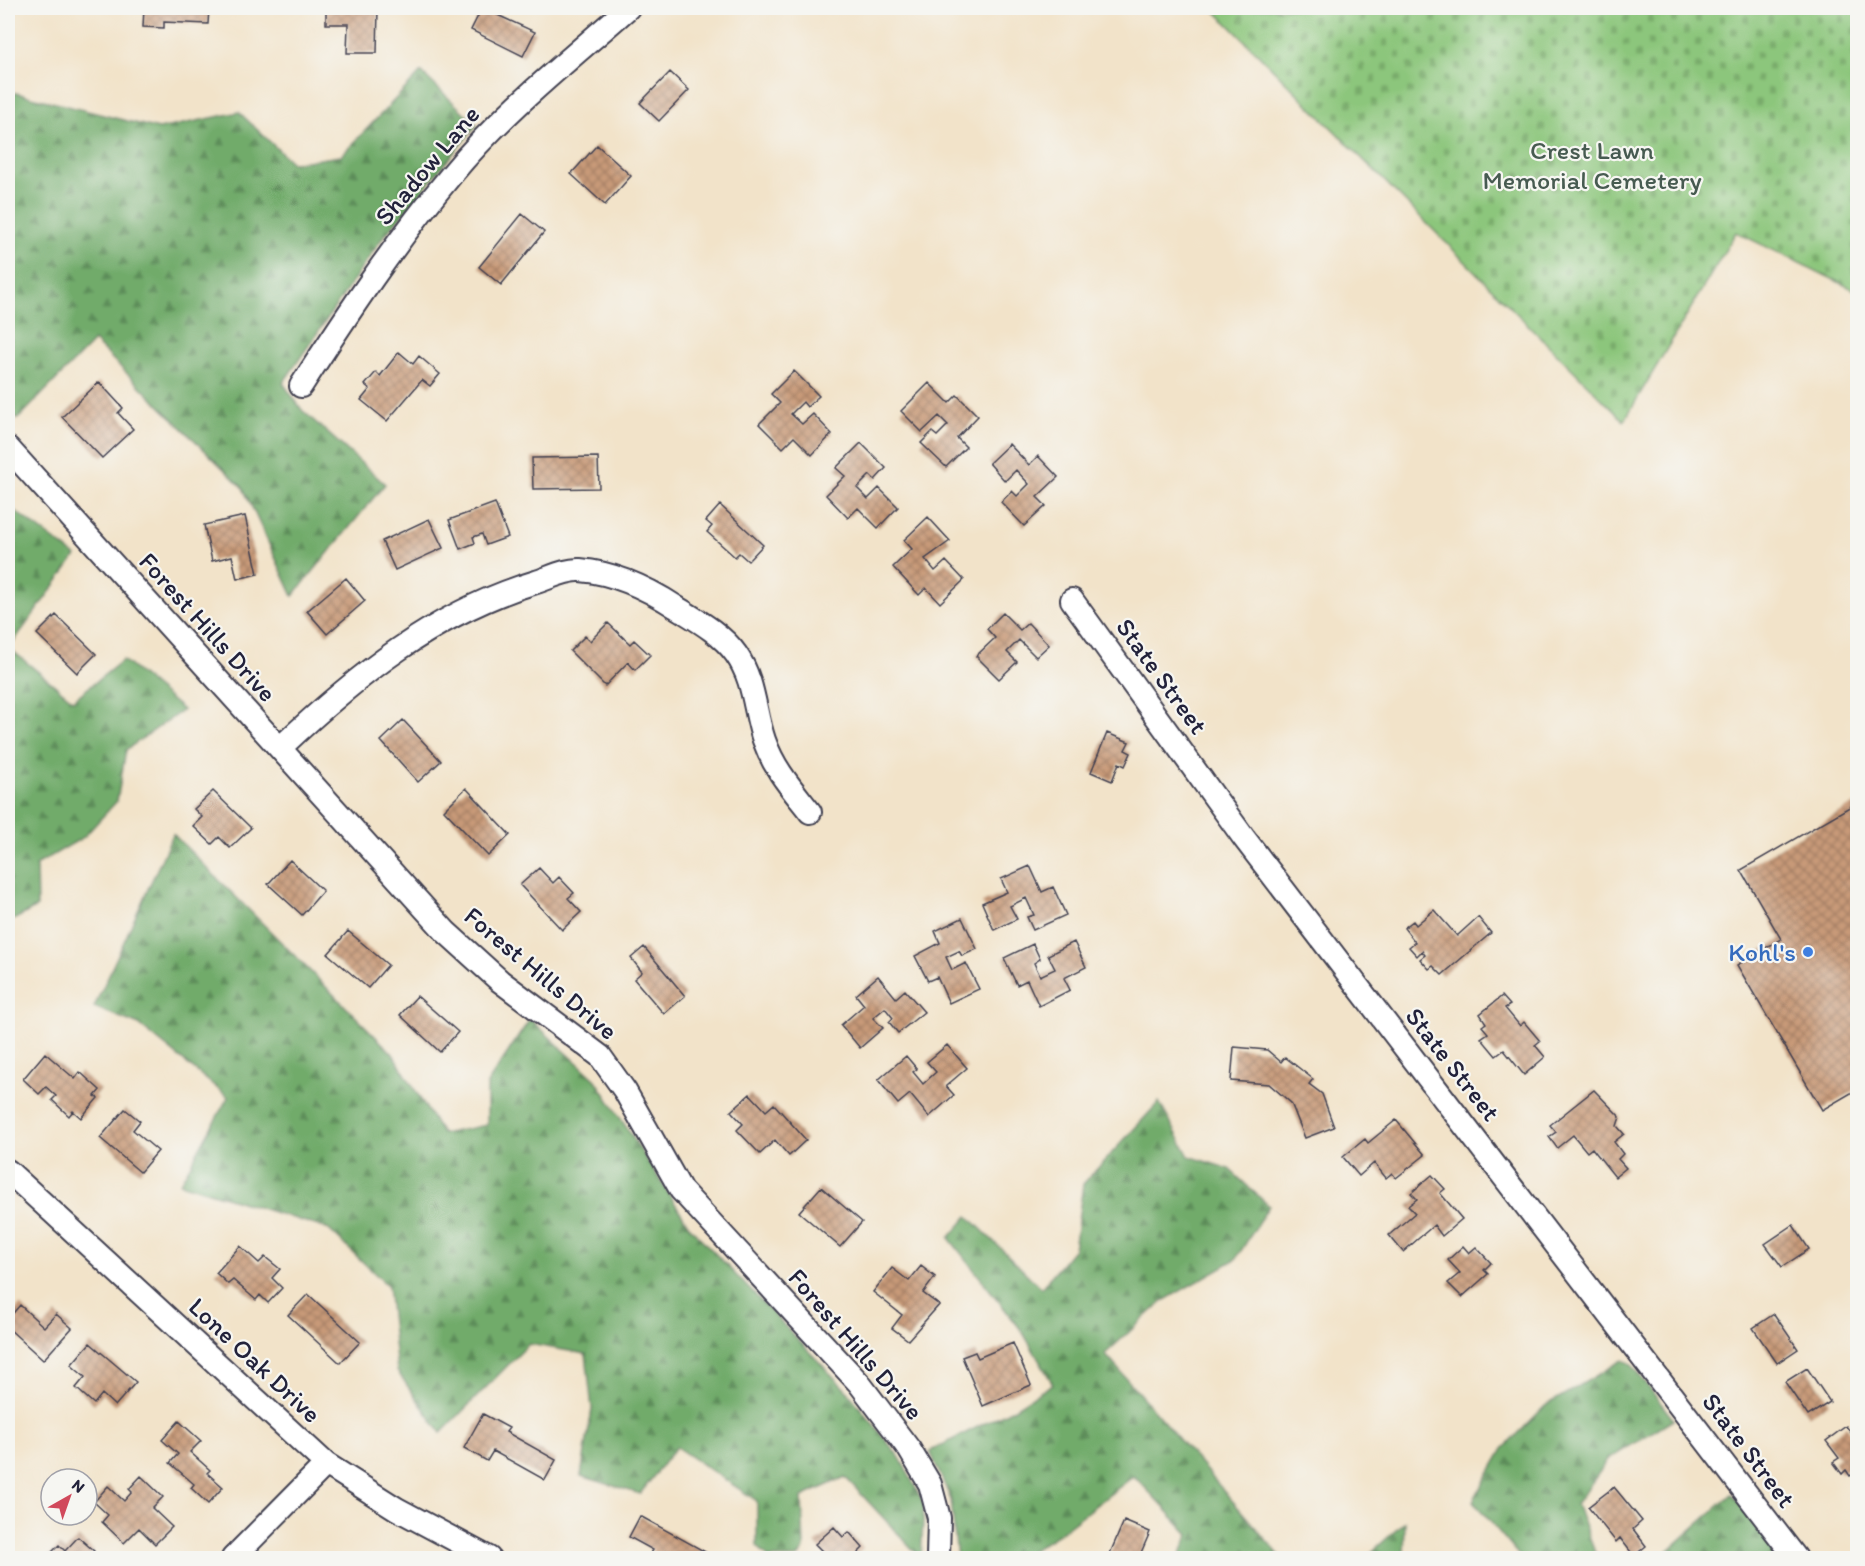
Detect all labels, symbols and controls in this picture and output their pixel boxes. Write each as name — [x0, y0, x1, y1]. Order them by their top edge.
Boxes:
street label: Shadow Lane — [368, 99, 486, 231]
park label: Crest Lawn Memorial Cemetery — [1482, 134, 1702, 196]
street label: Forest Hills Drive — [132, 546, 284, 708]
street label: State Street — [1109, 612, 1215, 740]
street label: Forest Hills Drive — [458, 900, 624, 1046]
place label: Kohl's — [1728, 936, 1796, 968]
marker: Kohl's — [1801, 945, 1815, 959]
street label: State Street — [1399, 1001, 1507, 1127]
street label: Forest Hills Drive — [781, 1262, 931, 1426]
street label: Lone Oak Drive — [182, 1291, 328, 1429]
street label: State Street — [1696, 1386, 1803, 1514]
north arrow — [39, 1467, 99, 1527]
text: N — [68, 1475, 89, 1497]

